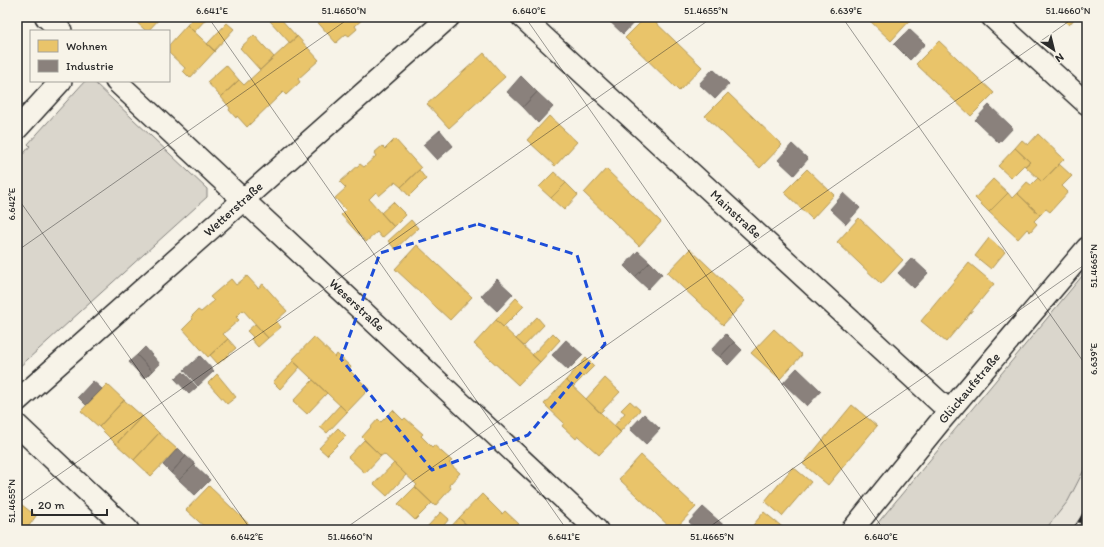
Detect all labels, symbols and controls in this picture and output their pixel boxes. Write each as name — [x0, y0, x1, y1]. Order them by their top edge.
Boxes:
text: 6.641°E — [196, 4, 229, 17]
text: 51.4650°N — [322, 4, 367, 17]
text: 6.640°E — [512, 4, 546, 17]
text: 51.4655°N — [684, 4, 728, 17]
text: 6.639°E — [830, 4, 863, 17]
text: 51.4660°N — [1046, 4, 1091, 17]
legend — [30, 30, 170, 82]
north arrow — [1034, 30, 1074, 70]
text: Wohnen — [66, 39, 108, 53]
text: N — [1053, 50, 1066, 65]
text: Industrie — [66, 59, 114, 73]
street label: Wetterstraße — [200, 179, 266, 239]
text: 6.642°E — [5, 187, 18, 220]
street label: Mainstraße — [707, 187, 765, 241]
text: 51.4665°N — [1087, 244, 1100, 288]
street label: Weserstraße — [326, 276, 388, 334]
text: 6.639°E — [1087, 342, 1100, 375]
street label: Glückaufstraße — [935, 349, 1003, 427]
text: 51.4655°N — [5, 479, 18, 523]
scale bar — [32, 491, 107, 517]
text: 20 m — [38, 498, 65, 512]
text: 6.642°E — [231, 530, 264, 543]
text: 51.4660°N — [328, 530, 373, 543]
text: 6.641°E — [548, 530, 581, 543]
text: 51.4665°N — [690, 530, 734, 543]
text: 6.640°E — [864, 530, 898, 543]

